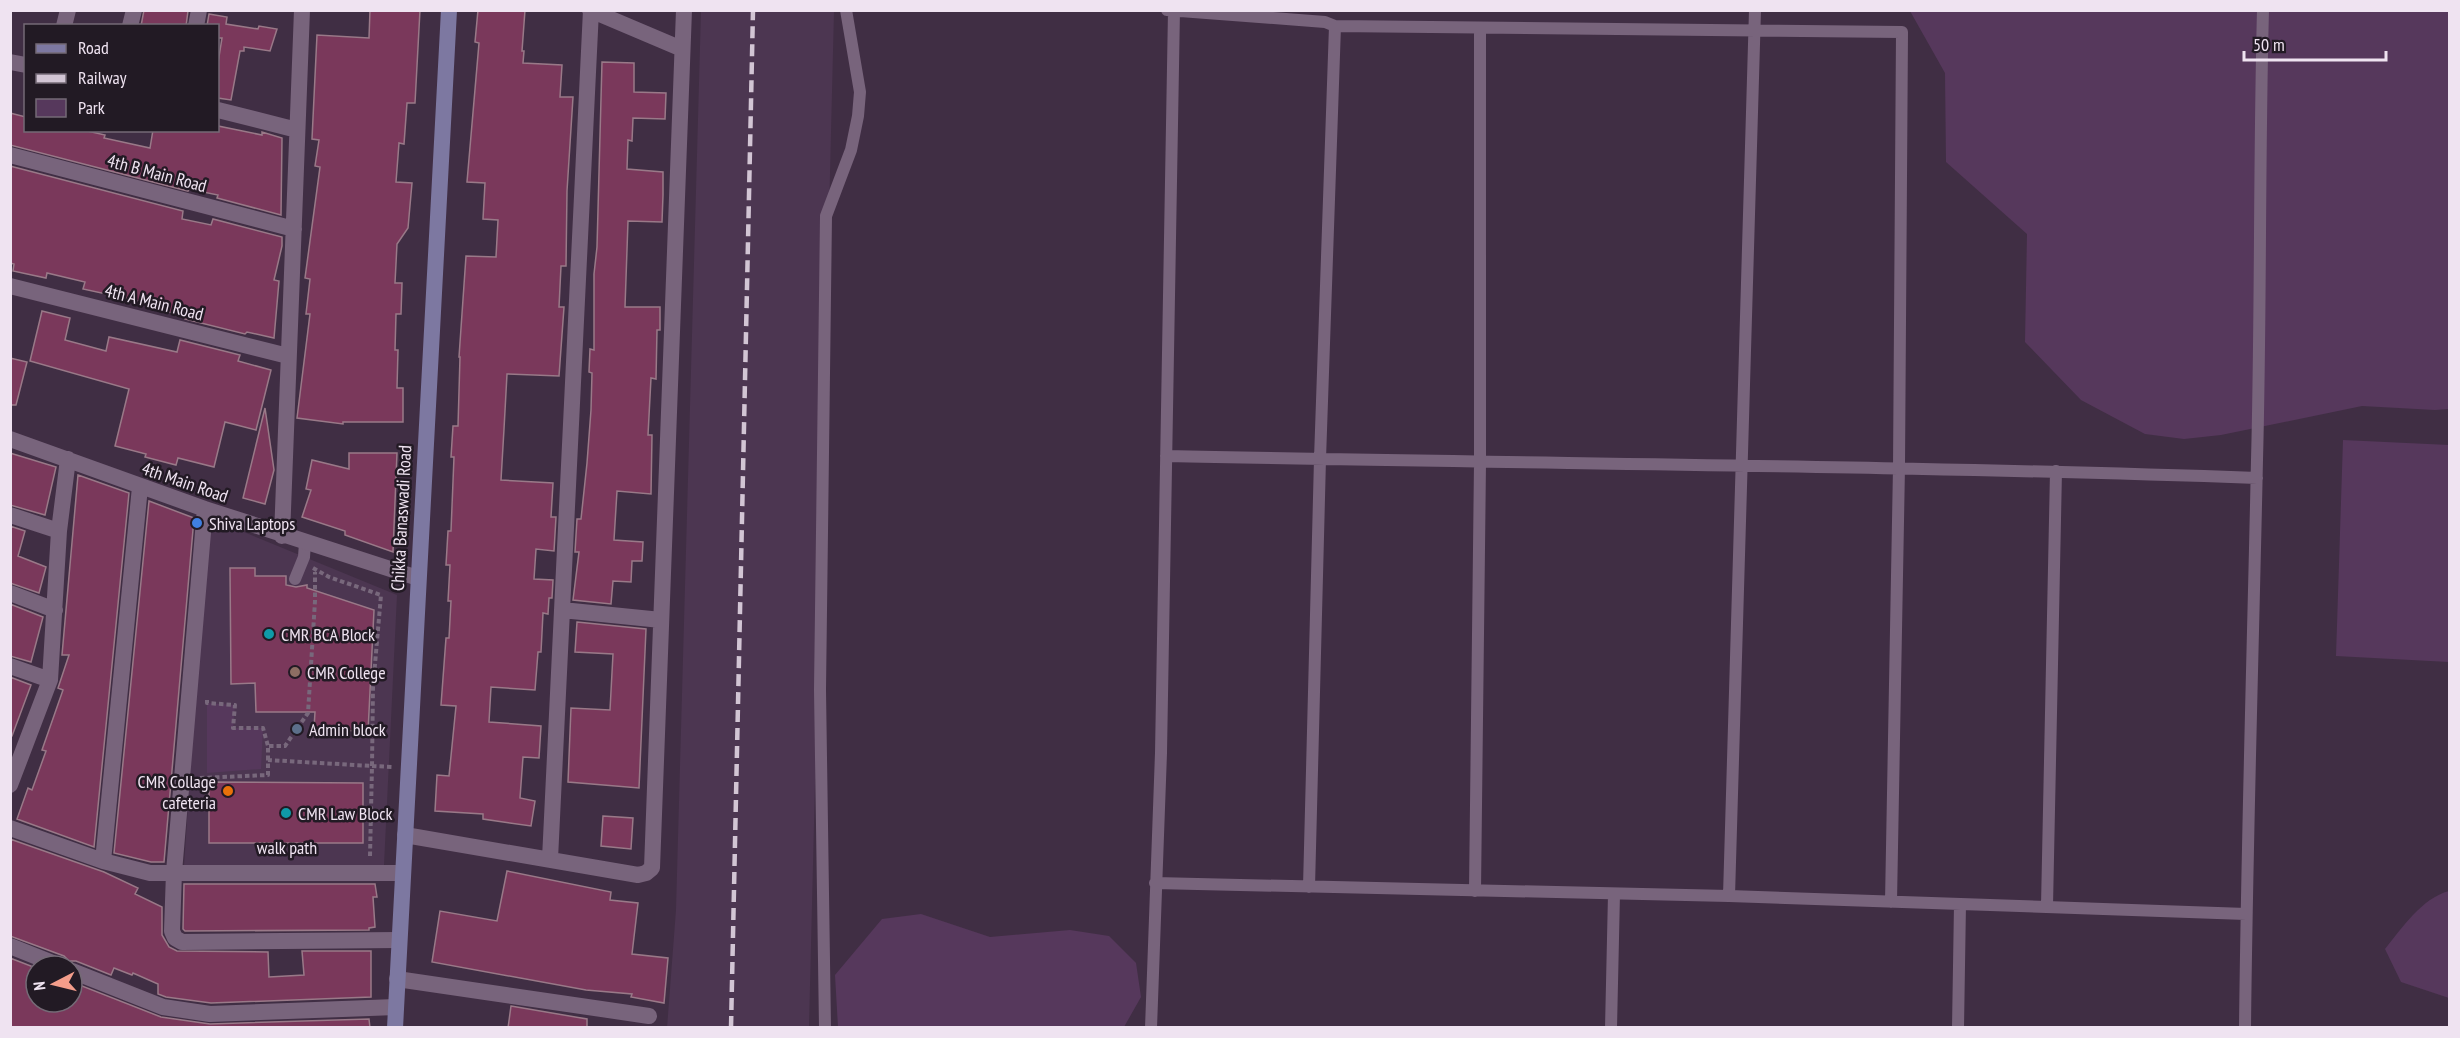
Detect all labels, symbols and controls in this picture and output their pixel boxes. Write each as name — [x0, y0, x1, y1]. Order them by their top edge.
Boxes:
legend — [24, 24, 219, 132]
scale bar — [2244, 24, 2386, 62]
text: 50 m — [2253, 33, 2285, 56]
text: Road — [78, 36, 109, 59]
text: Railway — [78, 66, 127, 89]
text: Park — [78, 96, 105, 119]
street label: 4th B Main Road — [105, 149, 209, 197]
street label: 4th A Main Road — [102, 279, 206, 325]
street label: Chikka Banaswadi Road — [386, 445, 416, 591]
street label: 4th Main Road — [139, 457, 231, 507]
place label: Shiva Laptops — [209, 512, 295, 535]
marker: Shiva Laptops — [190, 516, 204, 530]
place label: CMR BCA Block — [281, 623, 375, 646]
marker: CMR BCA Block — [262, 627, 276, 641]
place label: CMR College — [307, 661, 386, 684]
marker: CMR College — [288, 665, 302, 679]
place label: Admin block — [309, 718, 386, 741]
marker: Admin block — [290, 722, 304, 736]
place label: CMR Collage cafeteria — [138, 770, 216, 814]
marker: CMR Collage cafeteria — [221, 784, 235, 798]
place label: CMR Law Block — [298, 802, 393, 825]
marker: CMR Law Block — [279, 806, 293, 820]
street label: walk path — [257, 836, 317, 859]
north arrow — [24, 954, 84, 1014]
text: N — [29, 980, 50, 991]

